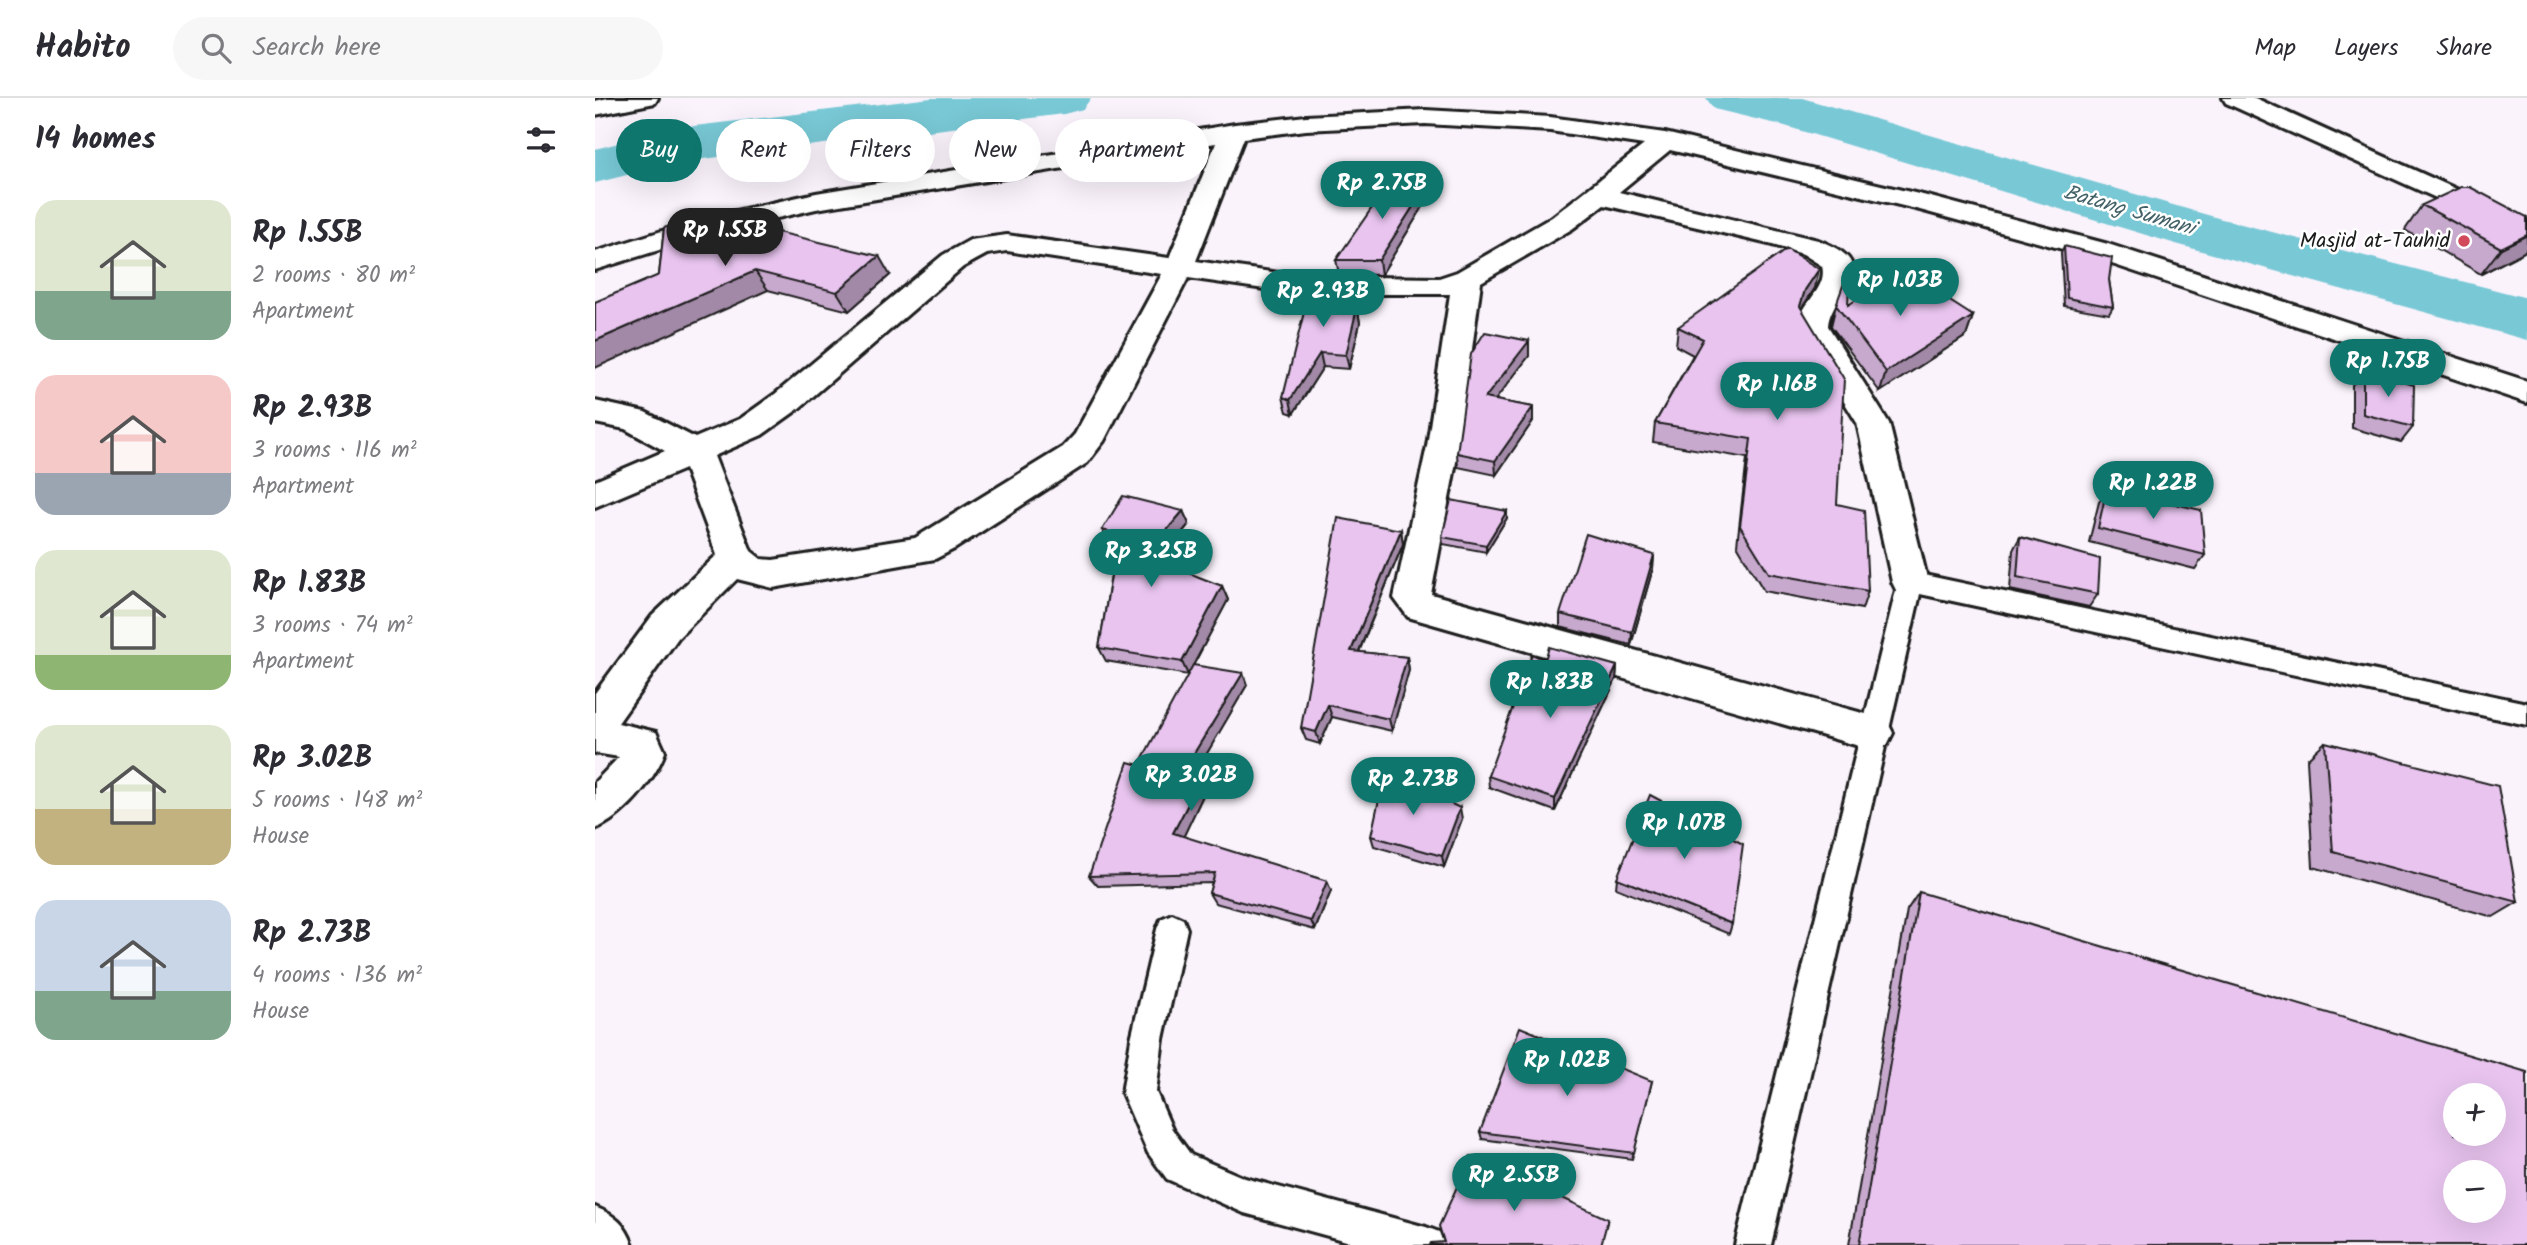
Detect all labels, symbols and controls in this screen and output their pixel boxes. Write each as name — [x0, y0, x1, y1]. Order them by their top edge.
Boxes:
search box — [173, 17, 663, 80]
text: Habito — [35, 22, 131, 75]
text: Search here — [253, 27, 381, 69]
icon: search — [197, 29, 235, 67]
text: Map — [2254, 29, 2296, 68]
text: Layers — [2334, 29, 2398, 68]
text: Share — [2436, 29, 2492, 68]
text: 14 homes — [35, 116, 156, 164]
chip: Buy — [616, 119, 702, 182]
chip: Rent — [716, 119, 811, 182]
chip: Filters — [825, 119, 935, 182]
chip: New — [949, 119, 1041, 182]
chip: Apartment — [1055, 119, 1209, 182]
icon: filters — [522, 121, 560, 159]
pin: Rp 2.75B — [1310, 162, 1454, 221]
text: Rp 2.75B — [1337, 166, 1427, 202]
water label: Batang Sumani — [2060, 177, 2202, 247]
pin: Rp 1.55B — [653, 208, 797, 268]
text: Rp 1.55B — [252, 210, 363, 258]
text: Rp 1.55B — [682, 213, 768, 249]
place label: Masjid at-Tauhid — [2300, 225, 2451, 258]
icon: home — [91, 228, 175, 312]
marker: Masjid at-Tauhid — [2456, 233, 2472, 249]
text: 2 rooms · 80 m² — [252, 258, 415, 294]
pin: Rp 1.03B — [1828, 258, 1972, 318]
text: Rp 1.03B — [1857, 263, 1943, 299]
pin: Rp 2.93B — [1251, 270, 1395, 329]
text: Rp 2.93B — [1277, 274, 1369, 310]
text: Apartment — [252, 294, 354, 330]
pin: Rp 1.75B — [2316, 340, 2460, 399]
text: Rp 1.75B — [2346, 344, 2430, 380]
pin: Rp 1.16B — [1705, 362, 1849, 422]
text: Rp 1.16B — [1736, 367, 1818, 403]
text: Rp 2.93B — [252, 385, 373, 433]
icon: home — [91, 403, 175, 487]
text: 3 rooms · 116 m² — [252, 433, 417, 469]
pin: Rp 1.22B — [2081, 462, 2225, 521]
text: Rp 1.22B — [2109, 466, 2197, 502]
text: Apartment — [252, 469, 354, 505]
pin: Rp 3.25B — [1079, 530, 1223, 589]
text: Rp 3.25B — [1105, 534, 1197, 570]
text: Rp 1.83B — [252, 560, 367, 608]
icon: home — [91, 578, 175, 662]
text: 3 rooms · 74 m² — [252, 608, 413, 644]
text: Apartment — [252, 644, 354, 680]
pin: Rp 1.83B — [1478, 660, 1622, 720]
text: Rp 1.83B — [1506, 665, 1594, 701]
text: Rp 3.02B — [252, 735, 373, 783]
icon: home — [91, 753, 175, 837]
pin: Rp 3.02B — [1119, 754, 1263, 813]
text: Rp 3.02B — [1145, 758, 1237, 794]
pin: Rp 2.73B — [1341, 758, 1485, 817]
text: Rp 2.73B — [1367, 762, 1459, 798]
text: 5 rooms · 148 m² — [252, 783, 422, 819]
pin: Rp 1.07B — [1612, 802, 1756, 861]
text: Rp 1.07B — [1642, 806, 1726, 842]
text: House — [252, 819, 309, 855]
text: Rp 2.73B — [252, 910, 372, 958]
icon: home — [91, 928, 175, 1012]
text: 4 rooms · 136 m² — [252, 958, 422, 994]
text: House — [252, 994, 309, 1030]
pin: Rp 1.02B — [1495, 1038, 1639, 1098]
text: Rp 1.02B — [1523, 1043, 1611, 1079]
map controls — [2443, 1083, 2506, 1223]
button: + — [2443, 1083, 2506, 1146]
pin: Rp 2.55B — [1442, 1154, 1586, 1213]
text: Rp 2.55B — [1468, 1158, 1560, 1194]
button: − — [2443, 1160, 2506, 1223]

